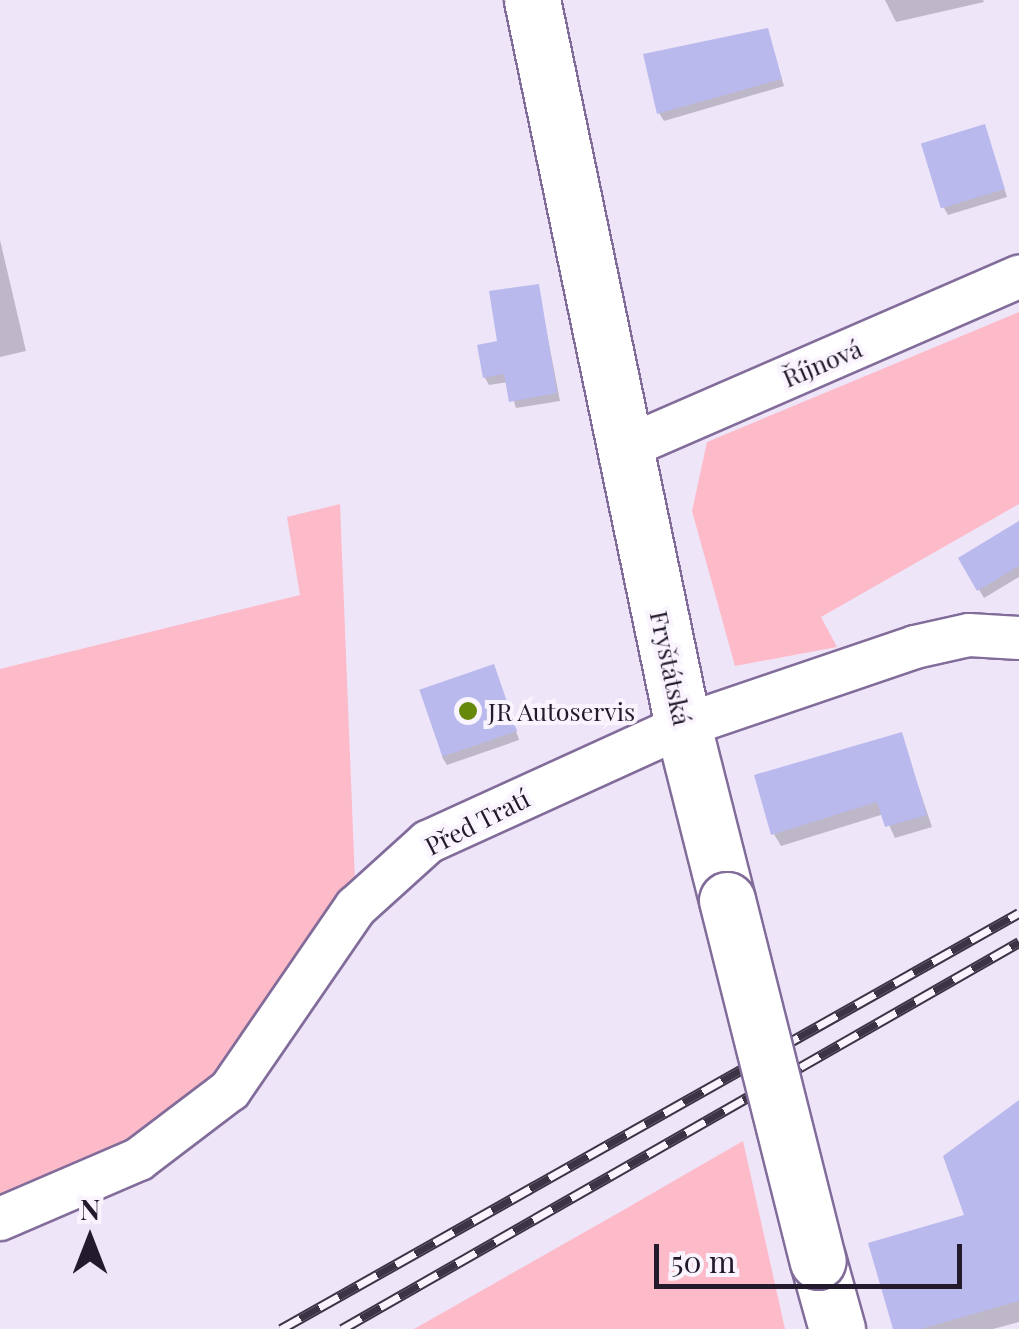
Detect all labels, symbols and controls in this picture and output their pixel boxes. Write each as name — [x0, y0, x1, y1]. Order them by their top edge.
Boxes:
street label: Říjnová — [778, 333, 866, 393]
street label: Fryštátská — [644, 608, 698, 728]
place label: JR Autoservis — [488, 696, 636, 726]
marker: JR Autoservis — [457, 700, 479, 722]
street label: Před Tratí — [419, 783, 535, 861]
north arrow — [40, 1189, 140, 1289]
text: N — [80, 1190, 100, 1227]
scale bar — [659, 1224, 966, 1286]
text: 50 m — [671, 1241, 736, 1281]

